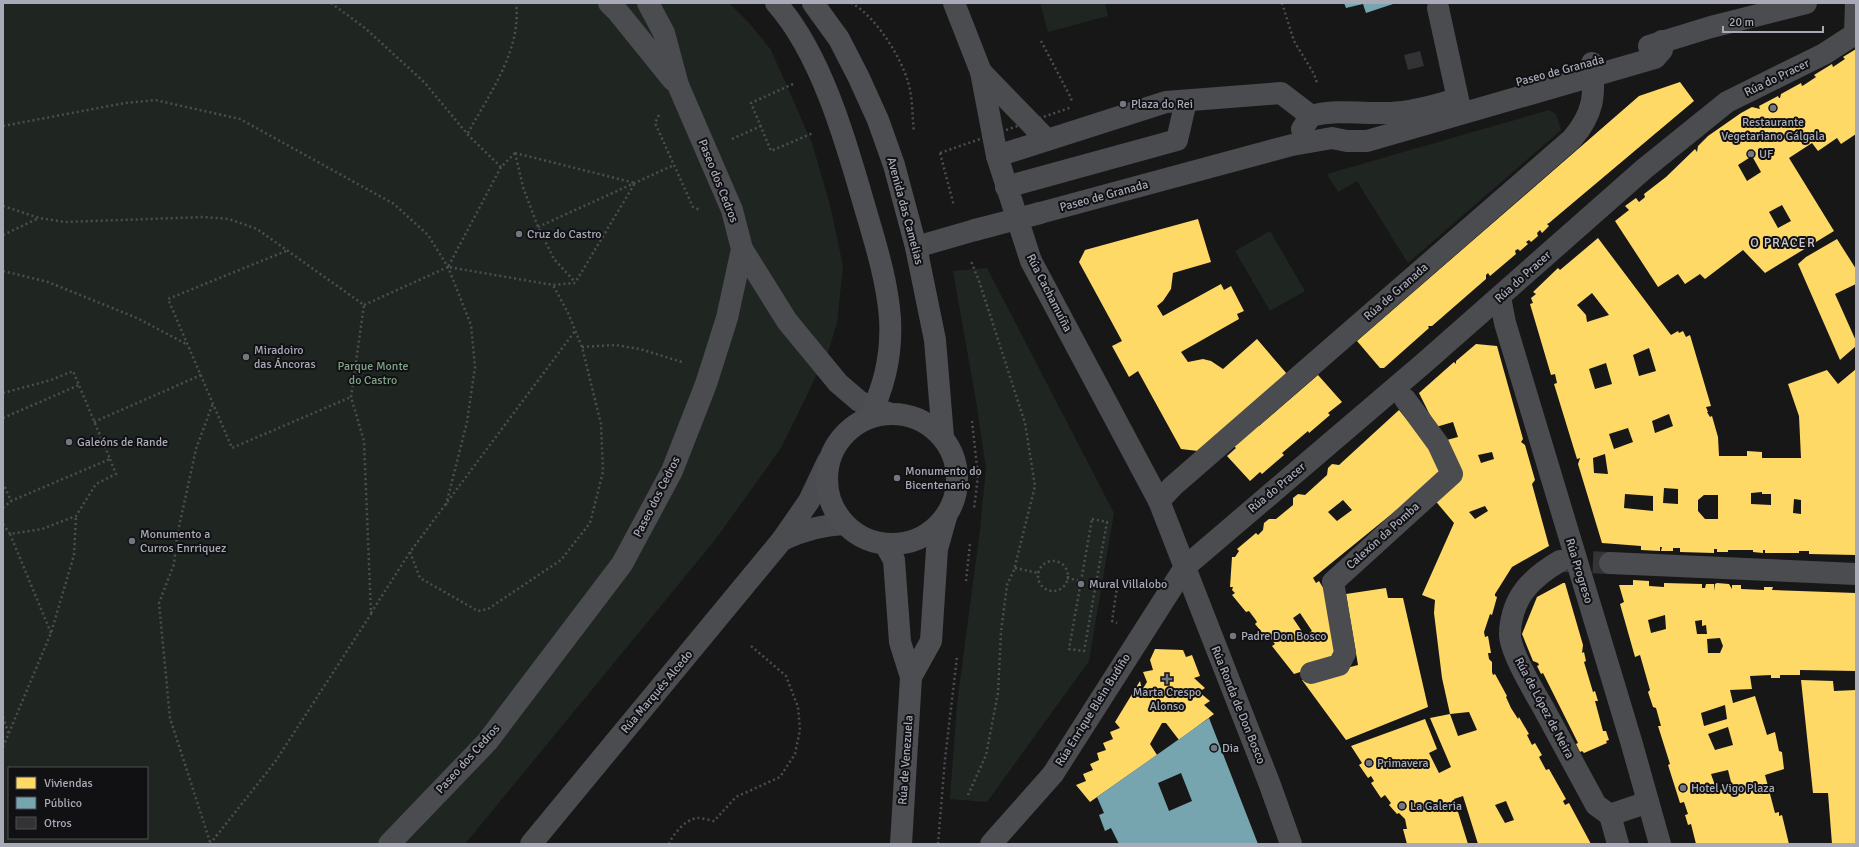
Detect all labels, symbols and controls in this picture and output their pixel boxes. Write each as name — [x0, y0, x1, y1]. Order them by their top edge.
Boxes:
scale bar — [1723, 8, 1823, 34]
text: 20 m — [1729, 15, 1754, 30]
street label: Paseo de Granada — [1514, 52, 1606, 90]
street label: Rúa do Pracer — [1742, 56, 1812, 100]
place label: Plaza do Rei — [1131, 97, 1193, 112]
marker: Plaza do Rei — [1118, 99, 1128, 109]
marker: Restaurante Vegetariano Gálgala — [1768, 103, 1778, 113]
place label: Restaurante Vegetariano Gálgala — [1721, 115, 1825, 144]
street label: Paseo dos Cedros — [694, 137, 742, 225]
place label: UF — [1759, 147, 1773, 162]
marker: UF — [1746, 149, 1756, 159]
street label: Avenida das Camelias — [883, 156, 927, 266]
street label: Paseo de Granada — [1058, 177, 1150, 215]
place label: Cruz do Castro — [527, 227, 602, 242]
marker: Cruz do Castro — [514, 229, 524, 239]
district label: O PRACER — [1750, 235, 1816, 251]
street label: Rúa do Pracer — [1492, 247, 1555, 306]
street label: Rúa Cachamuíña — [1023, 251, 1075, 335]
street label: Rúa de Granada — [1361, 260, 1431, 324]
place label: Miradoiro das Áncoras — [254, 343, 316, 372]
marker: Miradoiro das Áncoras — [241, 352, 251, 362]
park label: Parque Monte do Castro — [337, 359, 409, 388]
place label: Galeóns de Rande — [77, 435, 168, 450]
marker: Galeóns de Rande — [64, 437, 74, 447]
street label: Paseo dos Cedros — [630, 454, 684, 540]
street label: Rúa do Pracer — [1245, 459, 1309, 516]
place label: Monumento do Bicentenario — [905, 464, 982, 493]
marker: Monumento do Bicentenario — [892, 473, 902, 483]
street label: Calexón da Pomba — [1343, 499, 1423, 573]
place label: Monumento a Curros Enrriquez — [140, 527, 226, 556]
marker: Monumento a Curros Enrriquez — [127, 536, 137, 546]
street label: Rúa Progreso — [1562, 537, 1596, 605]
place label: Mural Villalobo — [1089, 577, 1167, 592]
marker: Mural Villalobo — [1076, 579, 1086, 589]
place label: Padre Don Bosco — [1241, 629, 1327, 644]
marker: Padre Don Bosco — [1228, 631, 1238, 641]
street label: Rúa Ronda de Don Bosco — [1207, 644, 1269, 766]
street label: Rúa Marqués Alcedo — [618, 647, 696, 737]
street label: Rúa Enrique Blein Budiño — [1052, 651, 1134, 769]
street label: Rúa de López de Neira — [1511, 655, 1577, 761]
marker: Marta Crespo Alonso — [1162, 674, 1172, 684]
place label: Marta Crespo Alonso — [1133, 685, 1201, 714]
street label: Rúa de Venezuela — [895, 715, 917, 805]
street label: Paseo dos Cedros — [433, 721, 503, 797]
place label: Dia — [1222, 741, 1239, 756]
marker: Dia — [1209, 743, 1219, 753]
place label: Primavera — [1377, 756, 1429, 771]
marker: Primavera — [1364, 758, 1374, 768]
legend — [8, 767, 148, 839]
text: Viviendas — [44, 776, 93, 791]
place label: Hotel Vigo Plaza — [1691, 781, 1775, 796]
marker: Hotel Vigo Plaza — [1678, 783, 1688, 793]
text: Público — [44, 796, 82, 811]
place label: La Galeria — [1410, 799, 1462, 814]
marker: La Galeria — [1397, 801, 1407, 811]
text: Otros — [44, 816, 72, 831]

